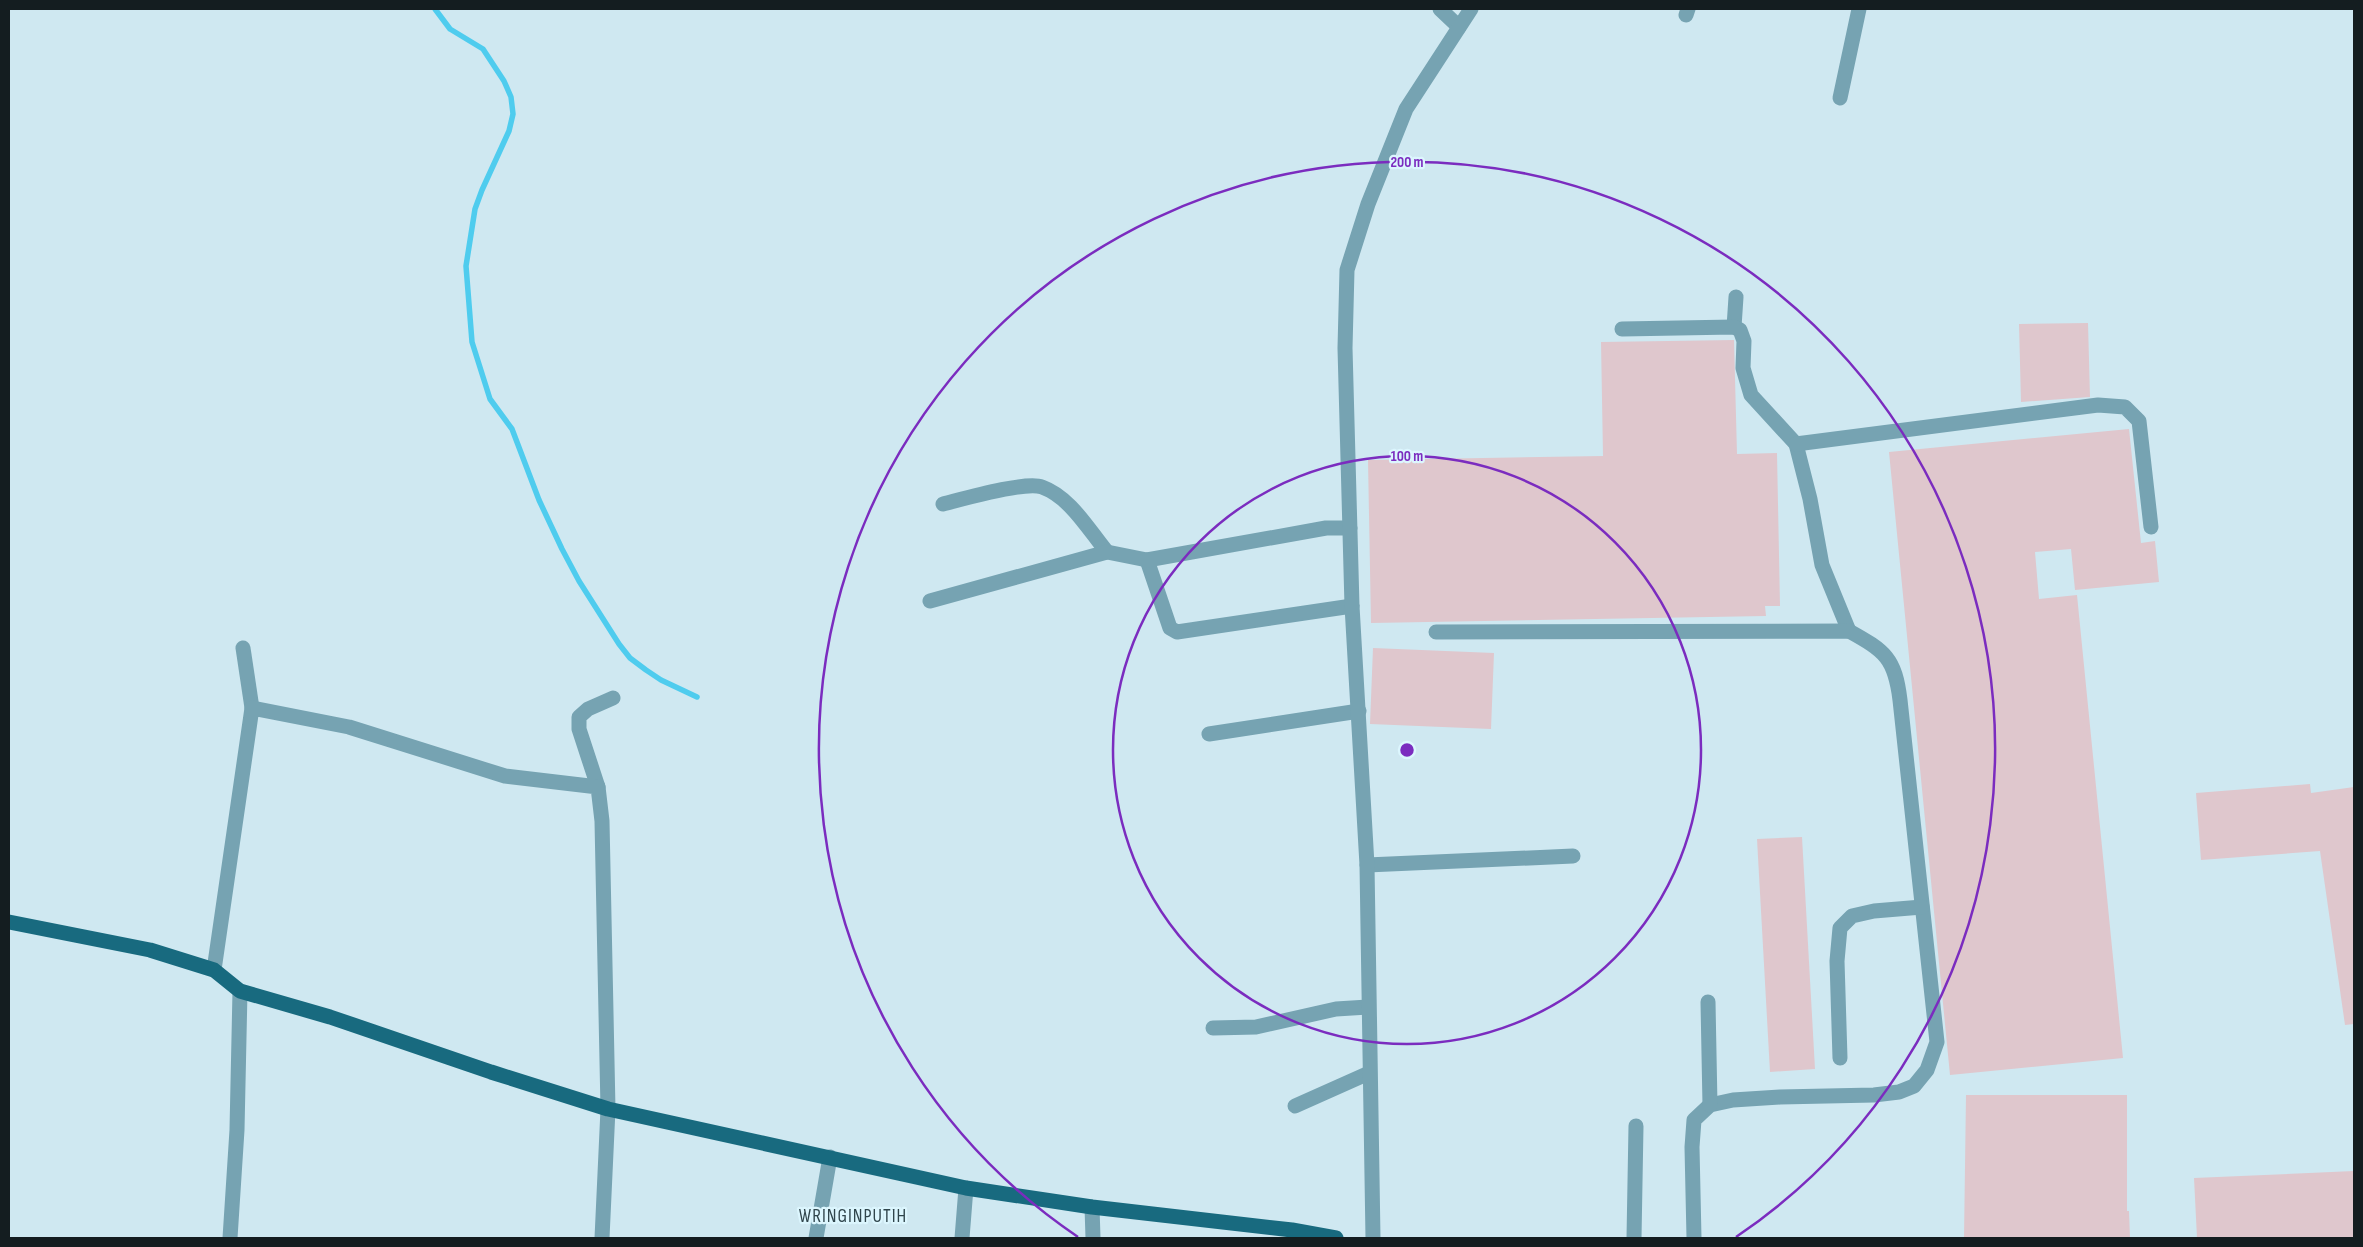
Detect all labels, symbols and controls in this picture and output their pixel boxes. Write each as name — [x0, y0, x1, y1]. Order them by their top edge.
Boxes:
text: 200 m — [1390, 153, 1424, 172]
text: 100 m — [1391, 447, 1423, 466]
centre of rings — [1398, 741, 1416, 759]
district label: WRINGINPUTIH — [799, 1205, 907, 1228]

